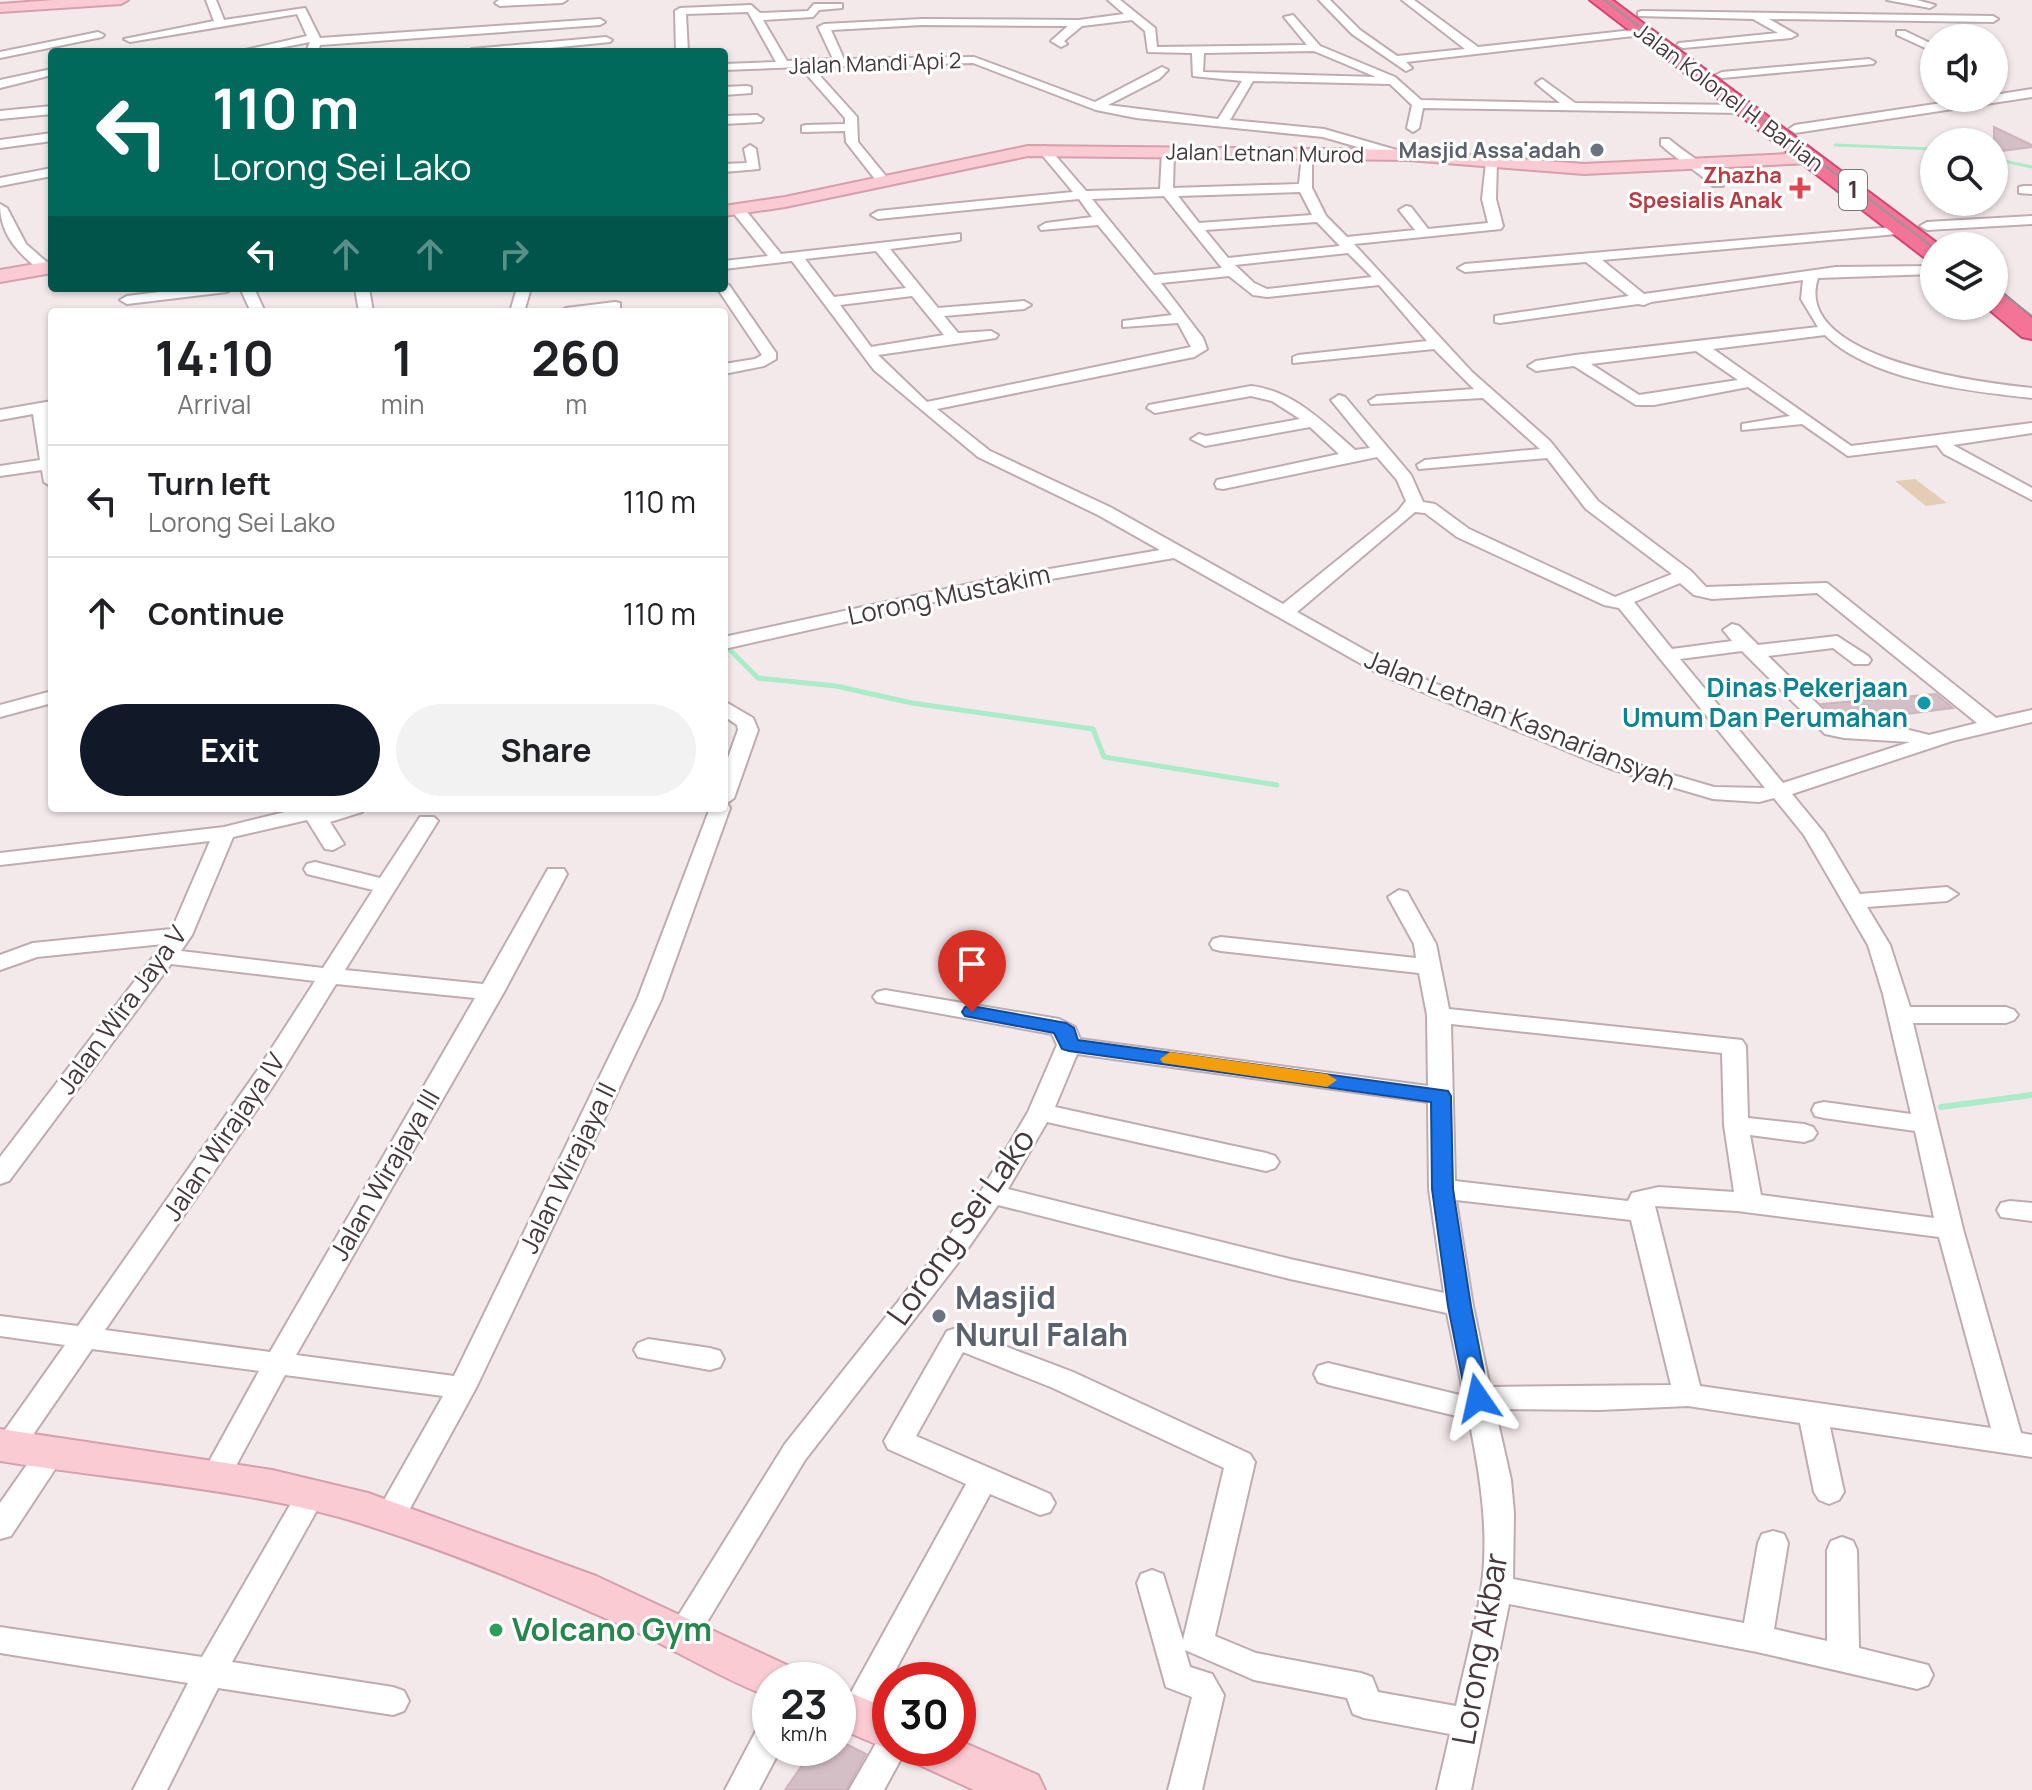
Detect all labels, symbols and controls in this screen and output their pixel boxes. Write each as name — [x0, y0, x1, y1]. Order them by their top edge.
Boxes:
street label: Jalan Kolonel H. Barlian — [1628, 16, 1830, 178]
map controls — [1920, 24, 2008, 320]
button: sound — [1920, 24, 2008, 112]
street label: Jalan Mandi Api 2 — [788, 45, 962, 81]
text: 110 m — [212, 69, 359, 146]
icon: left — [80, 80, 184, 184]
button: search — [1920, 128, 2008, 216]
place label: Masjid Assa'adah — [1399, 135, 1581, 165]
street label: Jalan Letnan Murod — [1166, 136, 1364, 170]
marker: Masjid Assa'adah — [1588, 141, 1606, 159]
text: Lorong Sei Lako — [212, 142, 472, 191]
place label: Zhazha Spesialis Anak — [1628, 160, 1783, 215]
road number: 1 — [1839, 170, 1867, 210]
marker: Zhazha Spesialis Anak — [1789, 177, 1811, 199]
icon: left — [240, 232, 284, 276]
icon: ahead — [324, 232, 368, 276]
icon: ahead — [408, 232, 452, 276]
icon: right — [492, 232, 536, 276]
button: layers — [1920, 232, 2008, 320]
text: 14:10 — [155, 325, 274, 390]
text: 1 — [392, 325, 413, 390]
text: 260 — [531, 325, 621, 390]
text: Arrival — [177, 386, 252, 422]
text: min — [381, 386, 424, 422]
text: m — [565, 386, 587, 422]
text: Turn left — [148, 463, 271, 504]
icon: left — [80, 479, 124, 523]
text: 110 m — [623, 481, 696, 522]
text: Lorong Sei Lako — [148, 504, 335, 540]
street label: Lorong Mustakim — [844, 555, 1053, 633]
icon: ahead — [80, 591, 124, 635]
text: Continue — [148, 593, 284, 634]
text: 110 m — [623, 593, 696, 634]
street label: Jalan Letnan Kasnariansyah — [1360, 640, 1681, 798]
place label: Dinas Pekerjaan Umum Dan Perumahan — [1622, 669, 1908, 735]
marker: Dinas Pekerjaan Umum Dan Perumahan — [1915, 694, 1933, 712]
button: Exit — [80, 704, 380, 796]
button: Share — [396, 704, 696, 796]
street label: Jalan Wira Jaya V — [48, 918, 195, 1101]
pin — [938, 930, 1006, 1012]
icon: arrive — [950, 942, 994, 986]
street label: Jalan Wirajaya IV — [154, 1045, 293, 1228]
street label: Jalan Wirajaya II — [510, 1076, 624, 1259]
street label: Jalan Wirajaya III — [321, 1082, 448, 1267]
street label: Lorong Sei Lako — [876, 1119, 1044, 1334]
place label: Masjid Nurul Falah — [955, 1275, 1128, 1356]
marker: Masjid Nurul Falah — [930, 1307, 948, 1325]
position arrow — [1436, 1356, 1520, 1440]
street label: Lorong Akbar — [1440, 1549, 1518, 1748]
place label: Volcano Gym — [512, 1607, 712, 1651]
marker: Volcano Gym — [487, 1621, 505, 1639]
speed limit sign: 30 — [872, 1662, 976, 1766]
text: 23 — [780, 1676, 828, 1731]
text: km/h — [781, 1720, 827, 1747]

